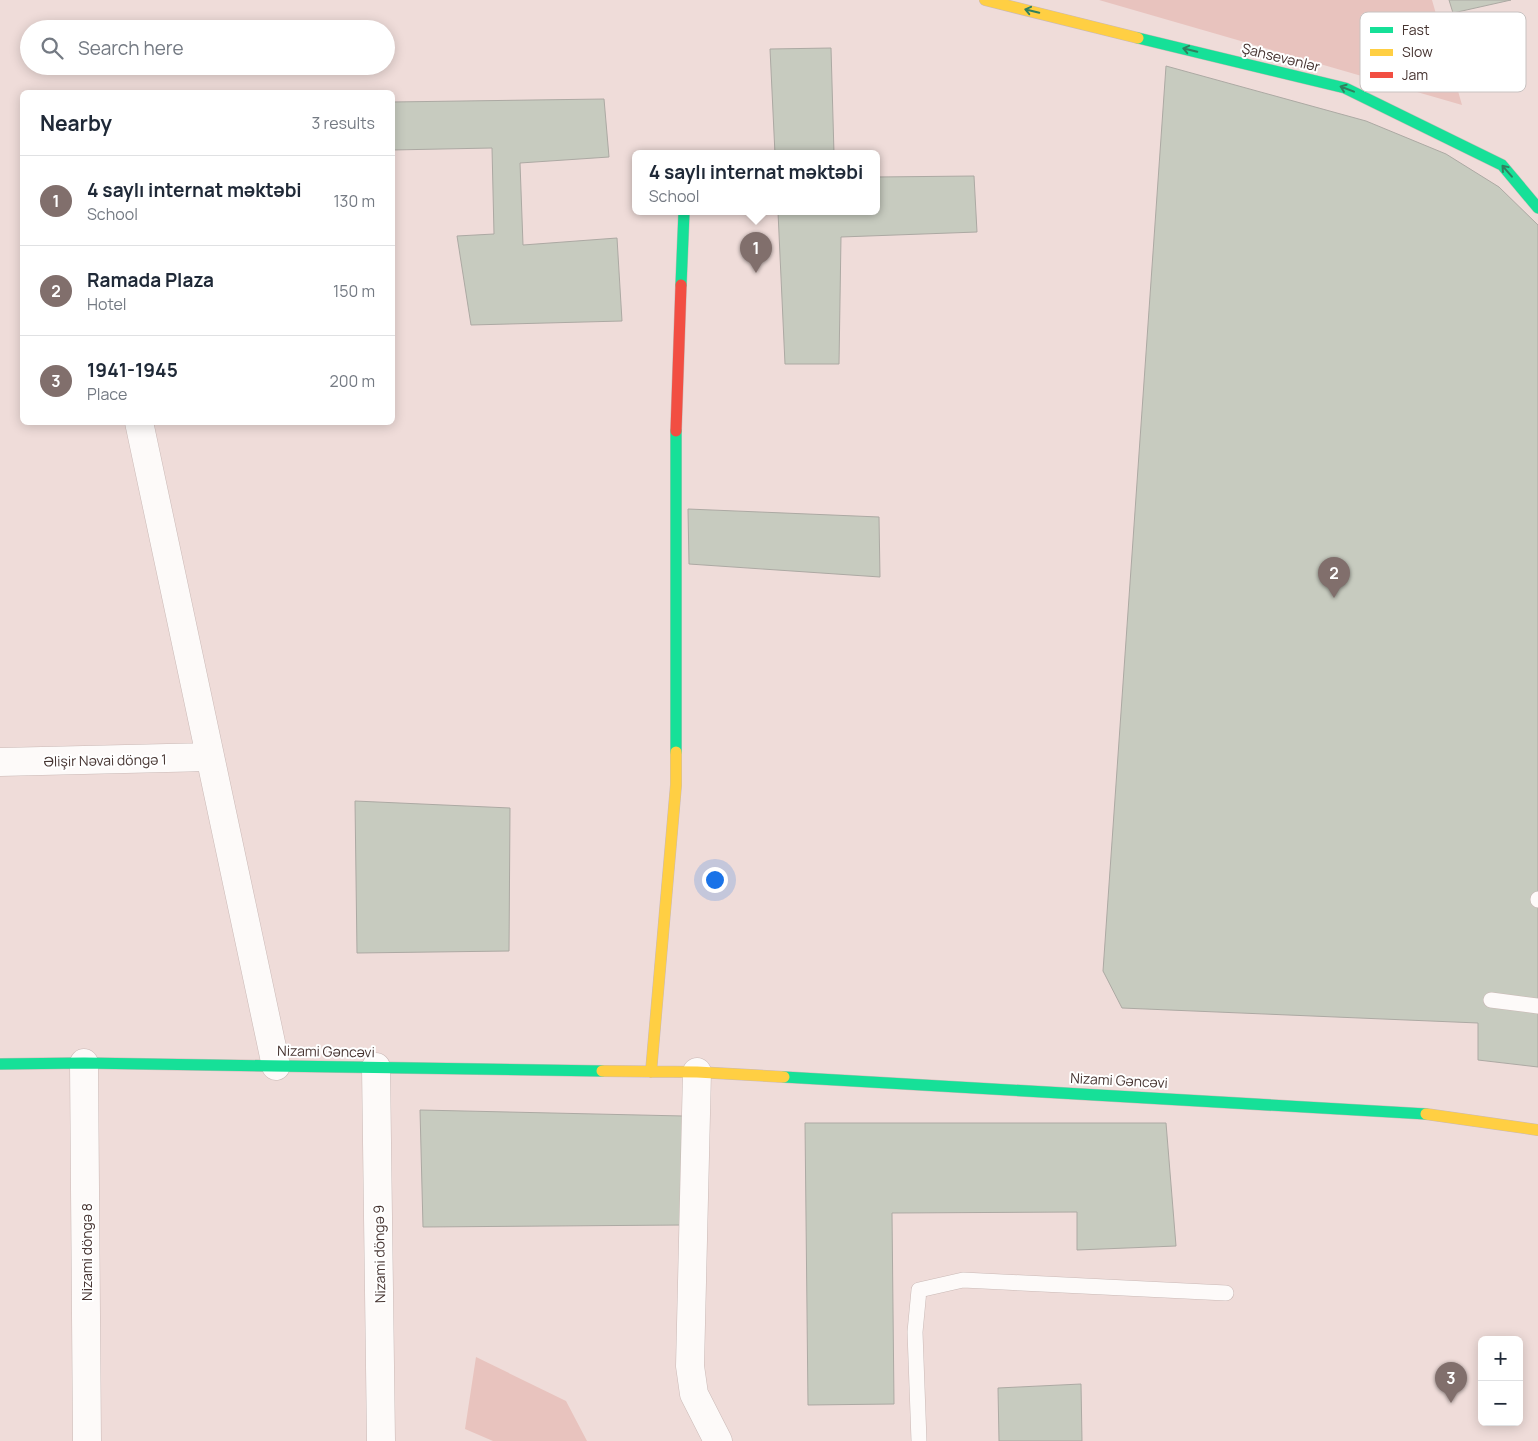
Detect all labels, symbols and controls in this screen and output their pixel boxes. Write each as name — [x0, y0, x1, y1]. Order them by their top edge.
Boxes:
one-way arrow — [1024, 6, 1040, 15]
legend — [1360, 12, 1526, 92]
search box — [20, 20, 395, 75]
text: Fast — [1402, 20, 1430, 39]
icon: search — [38, 34, 66, 62]
text: Search here — [78, 35, 184, 61]
street label: Şahsevənlər — [1240, 38, 1322, 76]
text: Slow — [1402, 42, 1433, 61]
one-way arrow — [1182, 45, 1198, 54]
text: Jam — [1402, 65, 1428, 84]
one-way arrow — [1340, 84, 1355, 93]
text: Nearby — [40, 109, 112, 137]
text: 3 results — [312, 112, 375, 134]
popup — [632, 150, 880, 215]
text: 4 saylı internat məktəbi — [649, 159, 863, 185]
one-way arrow — [1501, 164, 1513, 177]
text: 4 saylı internat məktəbi — [87, 177, 302, 203]
text: School — [649, 185, 700, 207]
text: 1 — [52, 190, 60, 212]
text: 130 m — [333, 190, 375, 212]
text: School — [87, 203, 138, 225]
pin: 1 — [740, 232, 772, 273]
text: Ramada Plaza — [87, 267, 214, 293]
text: 2 — [51, 280, 61, 302]
text: 150 m — [333, 280, 375, 302]
text: Hotel — [87, 293, 127, 315]
text: 1941-1945 — [87, 357, 178, 383]
text: 3 — [51, 370, 61, 392]
text: 200 m — [330, 370, 375, 392]
text: Place — [87, 383, 127, 405]
pin: 2 — [1318, 557, 1350, 598]
street label: Əlişir Nəvai döngə 1 — [43, 749, 167, 771]
your location — [702, 867, 728, 893]
street label: Nizami Gəncəvi — [277, 1041, 375, 1061]
street label: Nizami Gəncəvi — [1070, 1068, 1168, 1092]
street label: Nizami döngə 8 — [77, 1203, 96, 1301]
street label: Nizami döngə 9 — [369, 1205, 389, 1303]
map controls — [1478, 1336, 1523, 1426]
button: + — [1478, 1336, 1523, 1381]
pin: 3 — [1435, 1362, 1467, 1403]
button: − — [1478, 1381, 1523, 1426]

